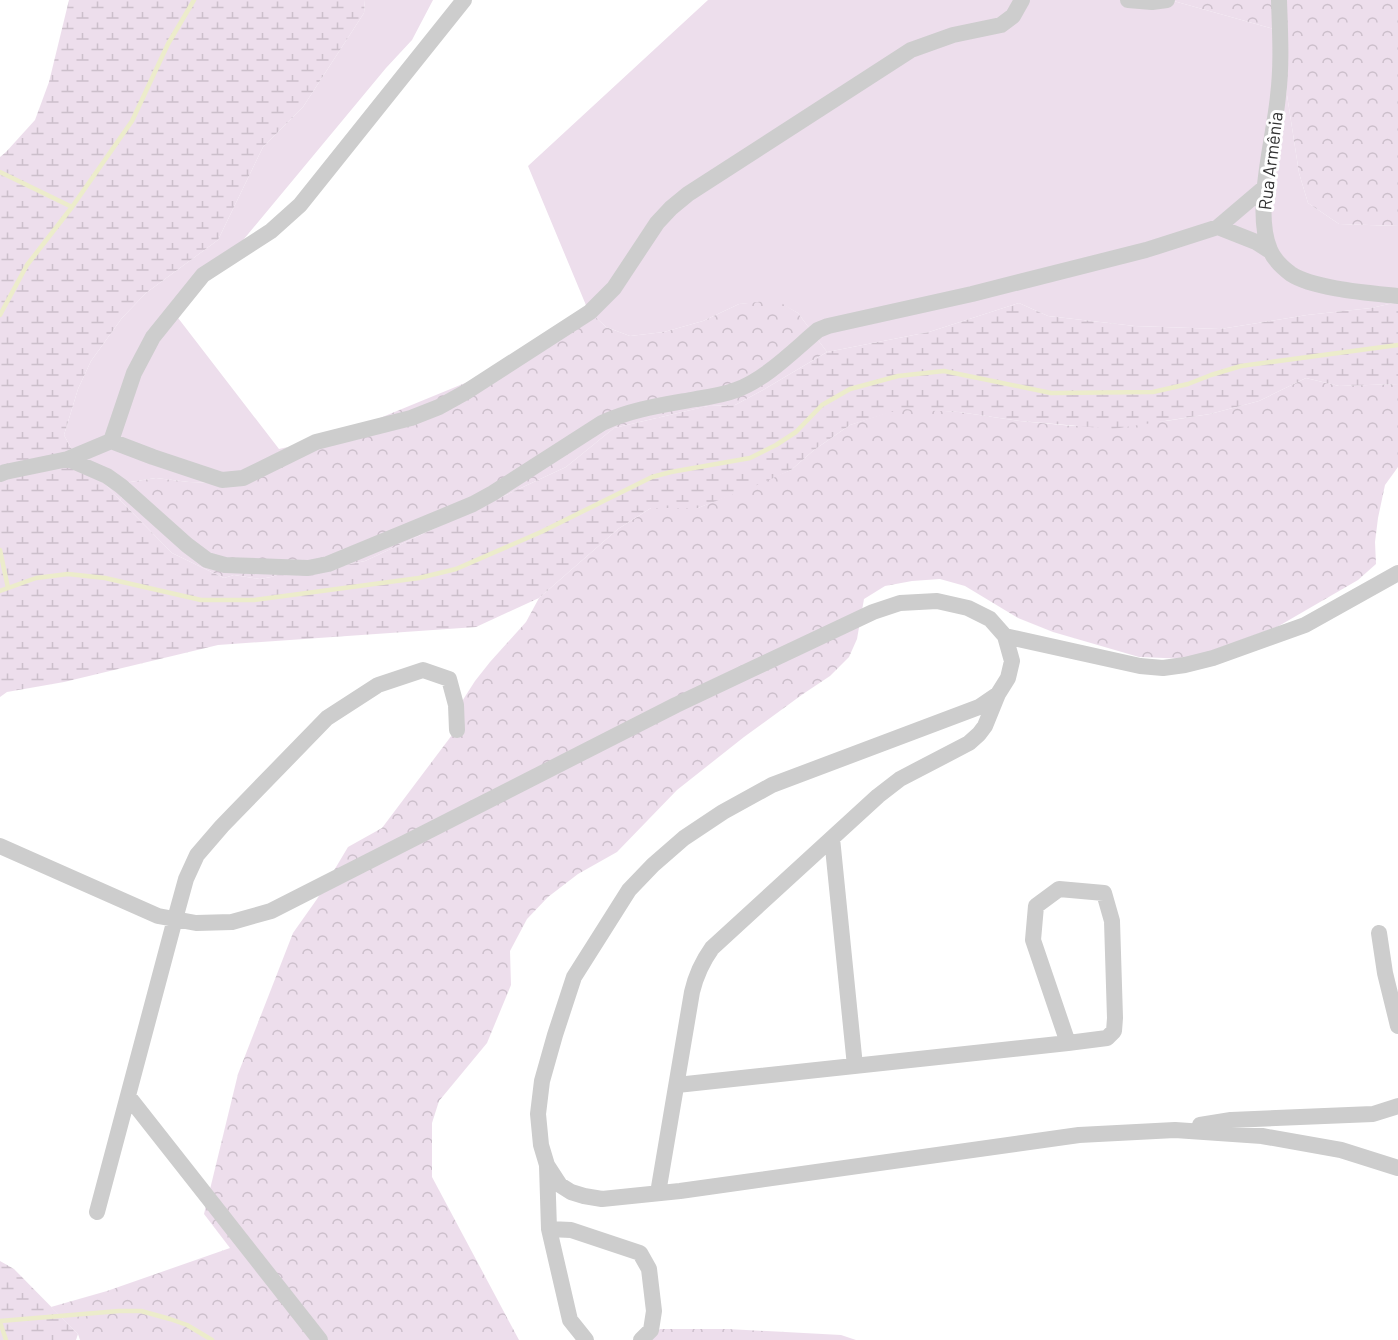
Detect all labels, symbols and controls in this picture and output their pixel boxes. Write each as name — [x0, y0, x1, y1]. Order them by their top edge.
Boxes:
street label: Rua Armênia — [1253, 111, 1287, 211]

